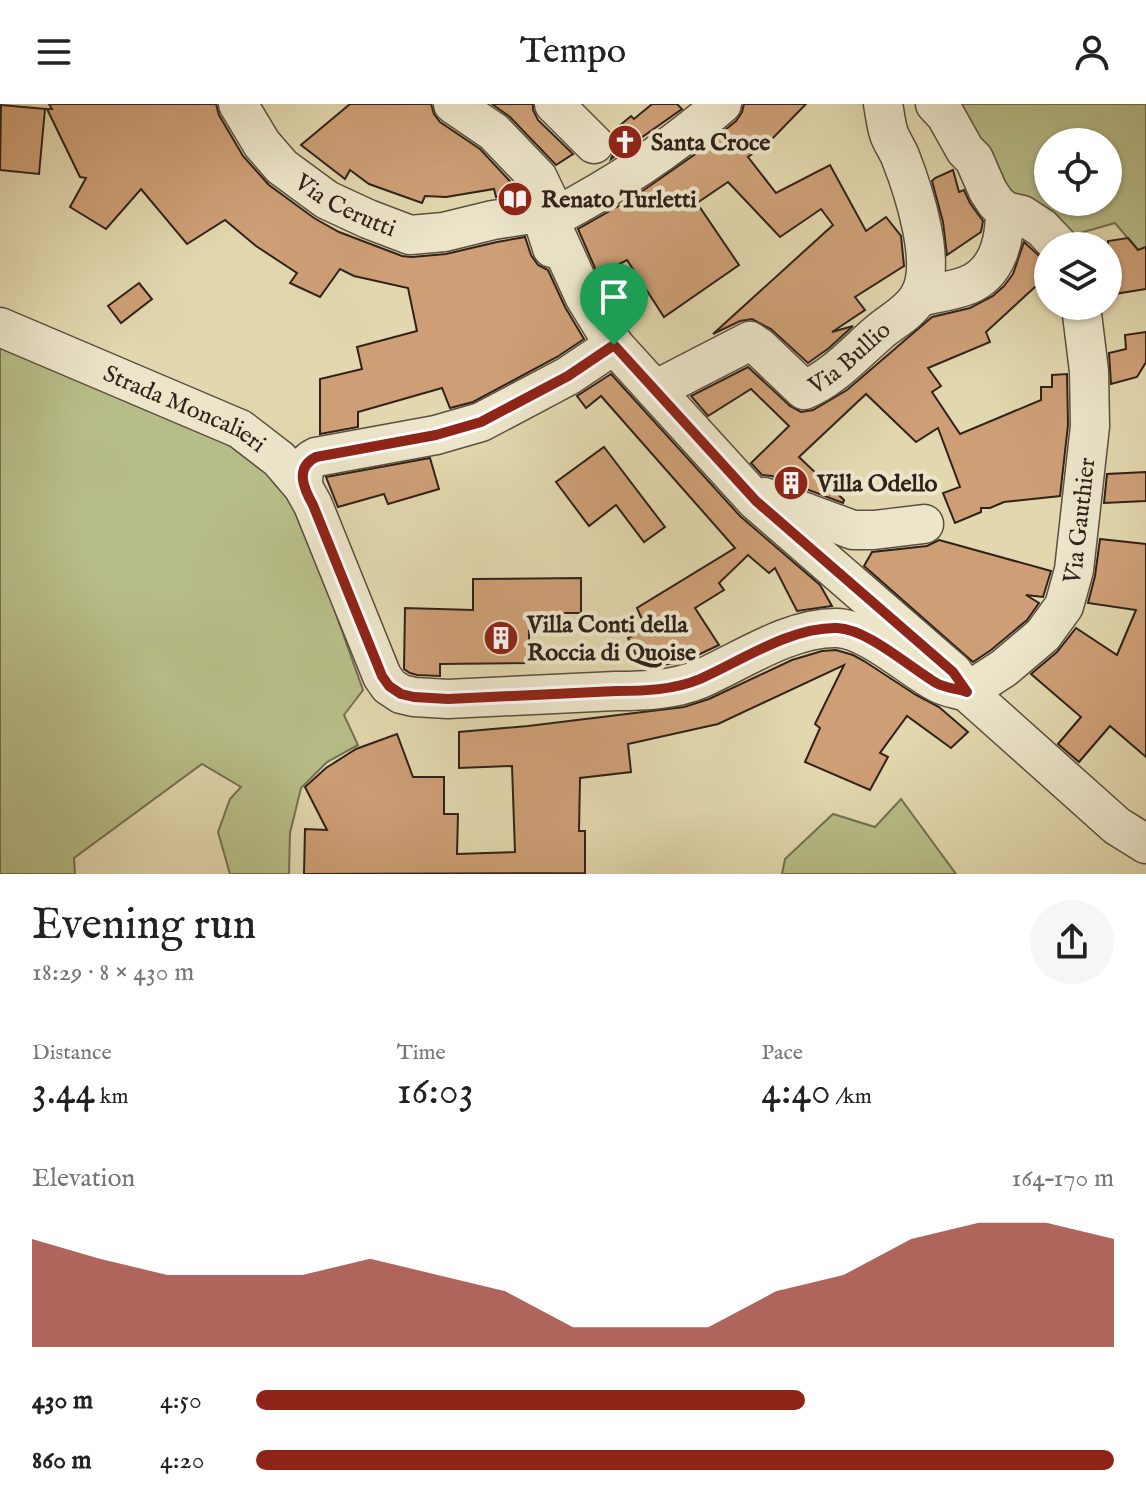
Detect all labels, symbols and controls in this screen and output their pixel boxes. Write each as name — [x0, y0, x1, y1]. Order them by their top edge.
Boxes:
text: Tempo — [520, 29, 626, 75]
icon: menu — [32, 30, 76, 74]
icon: person — [1070, 30, 1114, 74]
church icon: Santa Croce — [606, 123, 644, 161]
place label: Santa Croce — [651, 128, 770, 159]
map controls — [1034, 128, 1122, 320]
button: locate — [1034, 128, 1122, 216]
street label: Via Cerutti — [287, 167, 400, 245]
library icon: Renato Turletti — [496, 180, 534, 218]
place label: Renato Turletti — [541, 185, 697, 216]
button: layers — [1034, 232, 1122, 320]
pin — [580, 263, 648, 345]
icon: arrive — [592, 275, 636, 319]
street label: Via Bullio — [803, 315, 897, 403]
street label: Strada Moncalieri — [98, 359, 272, 460]
street label: Via Gauthier — [1057, 456, 1103, 589]
building icon: Villa Odello — [772, 464, 810, 502]
place label: Villa Odello — [816, 469, 938, 500]
place label: Villa Conti della Roccia di Quoise — [526, 610, 696, 669]
building icon: Villa Conti della Roccia di Quoise — [482, 619, 520, 657]
text: Evening run — [32, 898, 256, 954]
button: share — [1030, 900, 1114, 984]
text: 18:29 · 8 × 430 m — [32, 956, 194, 989]
text: Distance — [32, 1039, 112, 1067]
text: Time — [397, 1039, 446, 1067]
text: Pace — [761, 1039, 803, 1067]
text: 3.44 — [32, 1067, 95, 1118]
text: 16:03 — [397, 1067, 474, 1118]
text: 4:40 — [761, 1067, 831, 1118]
text: km — [95, 1083, 129, 1111]
text: /km — [831, 1083, 872, 1111]
text: Elevation — [32, 1162, 135, 1195]
text: 164–170 m — [1012, 1162, 1114, 1195]
text: 430 m — [32, 1384, 93, 1417]
text: 4:50 — [160, 1384, 202, 1417]
text: 860 m — [32, 1444, 92, 1477]
text: 4:20 — [160, 1444, 205, 1477]

